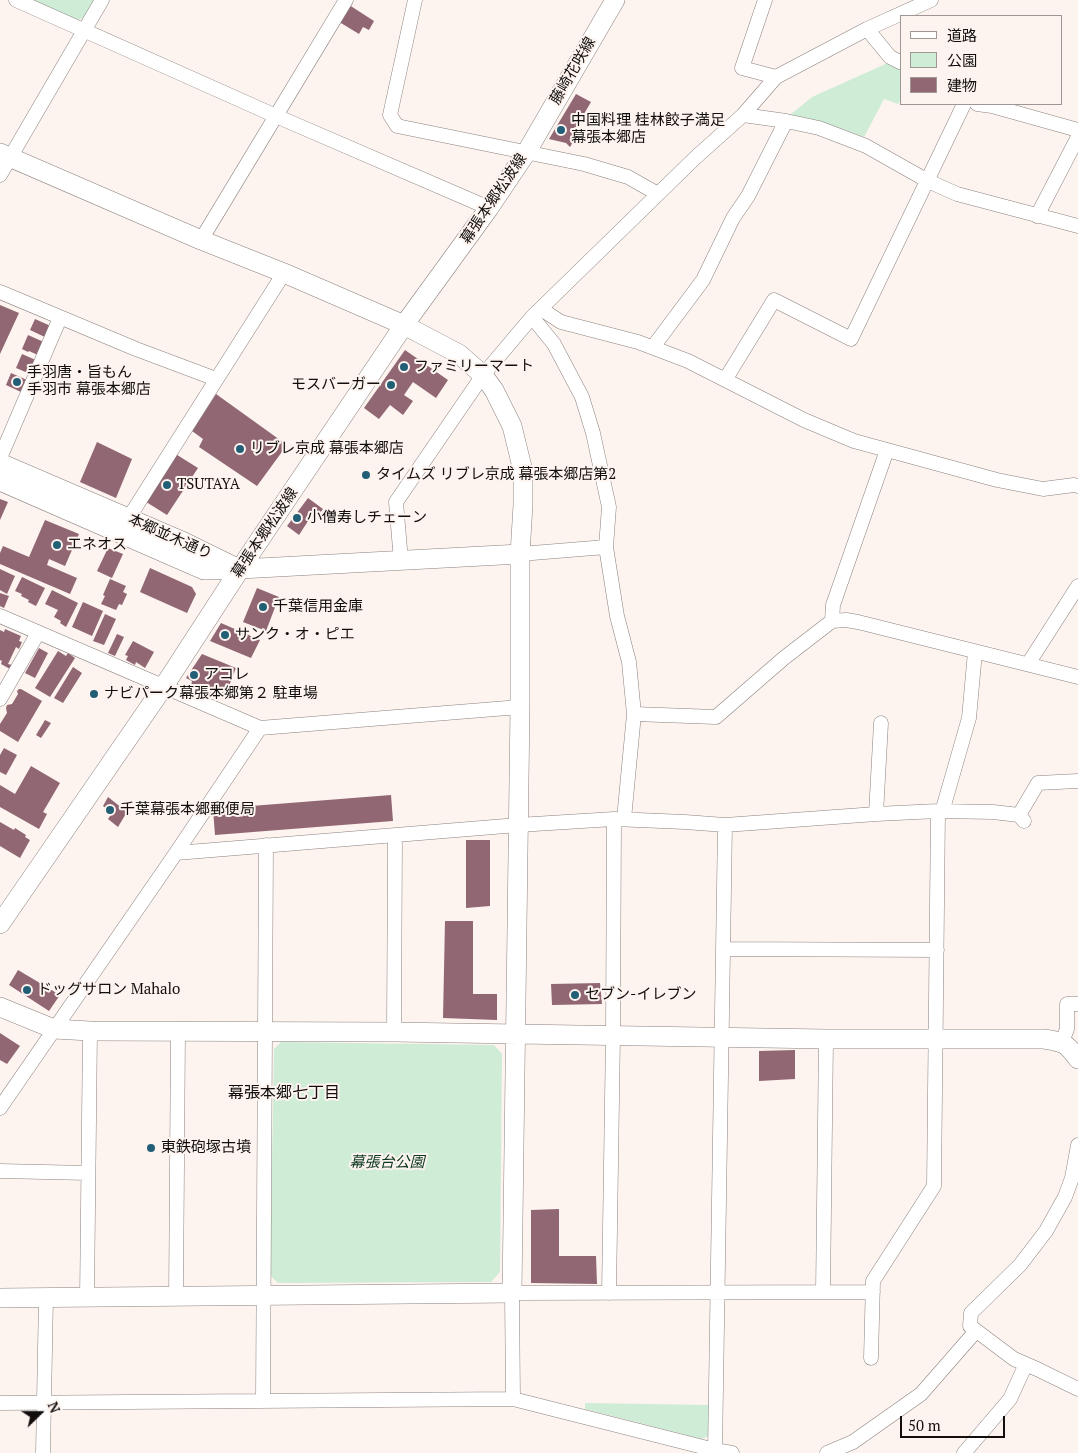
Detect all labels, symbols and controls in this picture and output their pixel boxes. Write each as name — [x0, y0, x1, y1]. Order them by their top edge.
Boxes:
legend — [900, 15, 1063, 105]
text: 道路 — [947, 25, 977, 45]
street label: 藤崎花咲線 — [546, 34, 600, 108]
text: 公園 — [947, 50, 977, 70]
text: 建物 — [947, 75, 977, 95]
place label: 中国料理 桂林餃子満足 幕張本郷店 — [571, 112, 725, 147]
marker: 中国料理 桂林餃子満足 幕張本郷店 — [555, 124, 567, 136]
street label: 幕張本郷松波線 — [457, 150, 531, 248]
place label: ファミリーマート — [414, 358, 534, 376]
marker: ファミリーマート — [398, 361, 410, 373]
place label: 手羽唐・旨もん 手羽市 幕張本郷店 — [27, 364, 151, 399]
marker: 手羽唐・旨もん 手羽市 幕張本郷店 — [11, 376, 23, 388]
place label: モスバーガー — [291, 376, 381, 394]
marker: モスバーガー — [385, 379, 397, 391]
place label: リブレ京成 幕張本郷店 — [250, 440, 404, 458]
marker: リブレ京成 幕張本郷店 — [234, 443, 246, 455]
place label: タイムズ リブレ京成 幕張本郷店第2 — [376, 466, 616, 484]
marker: タイムズ リブレ京成 幕張本郷店第2 — [360, 469, 372, 481]
place label: TSUTAYA — [177, 476, 240, 494]
marker: TSUTAYA — [161, 479, 173, 491]
street label: 幕張本郷松波線 — [228, 484, 302, 582]
place label: 小僧寿しチェーン — [307, 509, 427, 527]
street label: 本郷並木通り — [125, 510, 215, 564]
marker: 小僧寿しチェーン — [291, 512, 303, 524]
place label: エネオス — [67, 536, 127, 554]
marker: エネオス — [51, 539, 63, 551]
place label: 千葉信用金庫 — [273, 598, 363, 616]
marker: 千葉信用金庫 — [257, 601, 269, 613]
place label: サンク・オ・ピエ — [235, 626, 355, 644]
marker: サンク・オ・ピエ — [219, 629, 231, 641]
place label: アコレ — [204, 666, 249, 684]
marker: アコレ — [188, 669, 200, 681]
place label: ナビパーク幕張本郷第２ 駐車場 — [104, 685, 318, 703]
marker: ナビパーク幕張本郷第２ 駐車場 — [88, 688, 100, 700]
place label: 千葉幕張本郷郵便局 — [120, 801, 255, 819]
marker: 千葉幕張本郷郵便局 — [104, 804, 116, 816]
place label: ドッグサロン Mahalo — [37, 981, 180, 999]
marker: ドッグサロン Mahalo — [21, 984, 33, 996]
place label: セブン-イレブン — [585, 986, 696, 1004]
marker: セブン-イレブン — [569, 989, 581, 1001]
district label: 幕張本郷七丁目 — [228, 1083, 340, 1103]
place label: 東鉄砲塚古墳 — [161, 1139, 251, 1157]
marker: 東鉄砲塚古墳 — [145, 1142, 157, 1154]
park label: 幕張台公園 — [350, 1154, 424, 1172]
north arrow — [15, 1388, 65, 1438]
text: N — [44, 1399, 65, 1416]
scale bar — [903, 1406, 1008, 1438]
text: 50 m — [908, 1415, 941, 1435]

